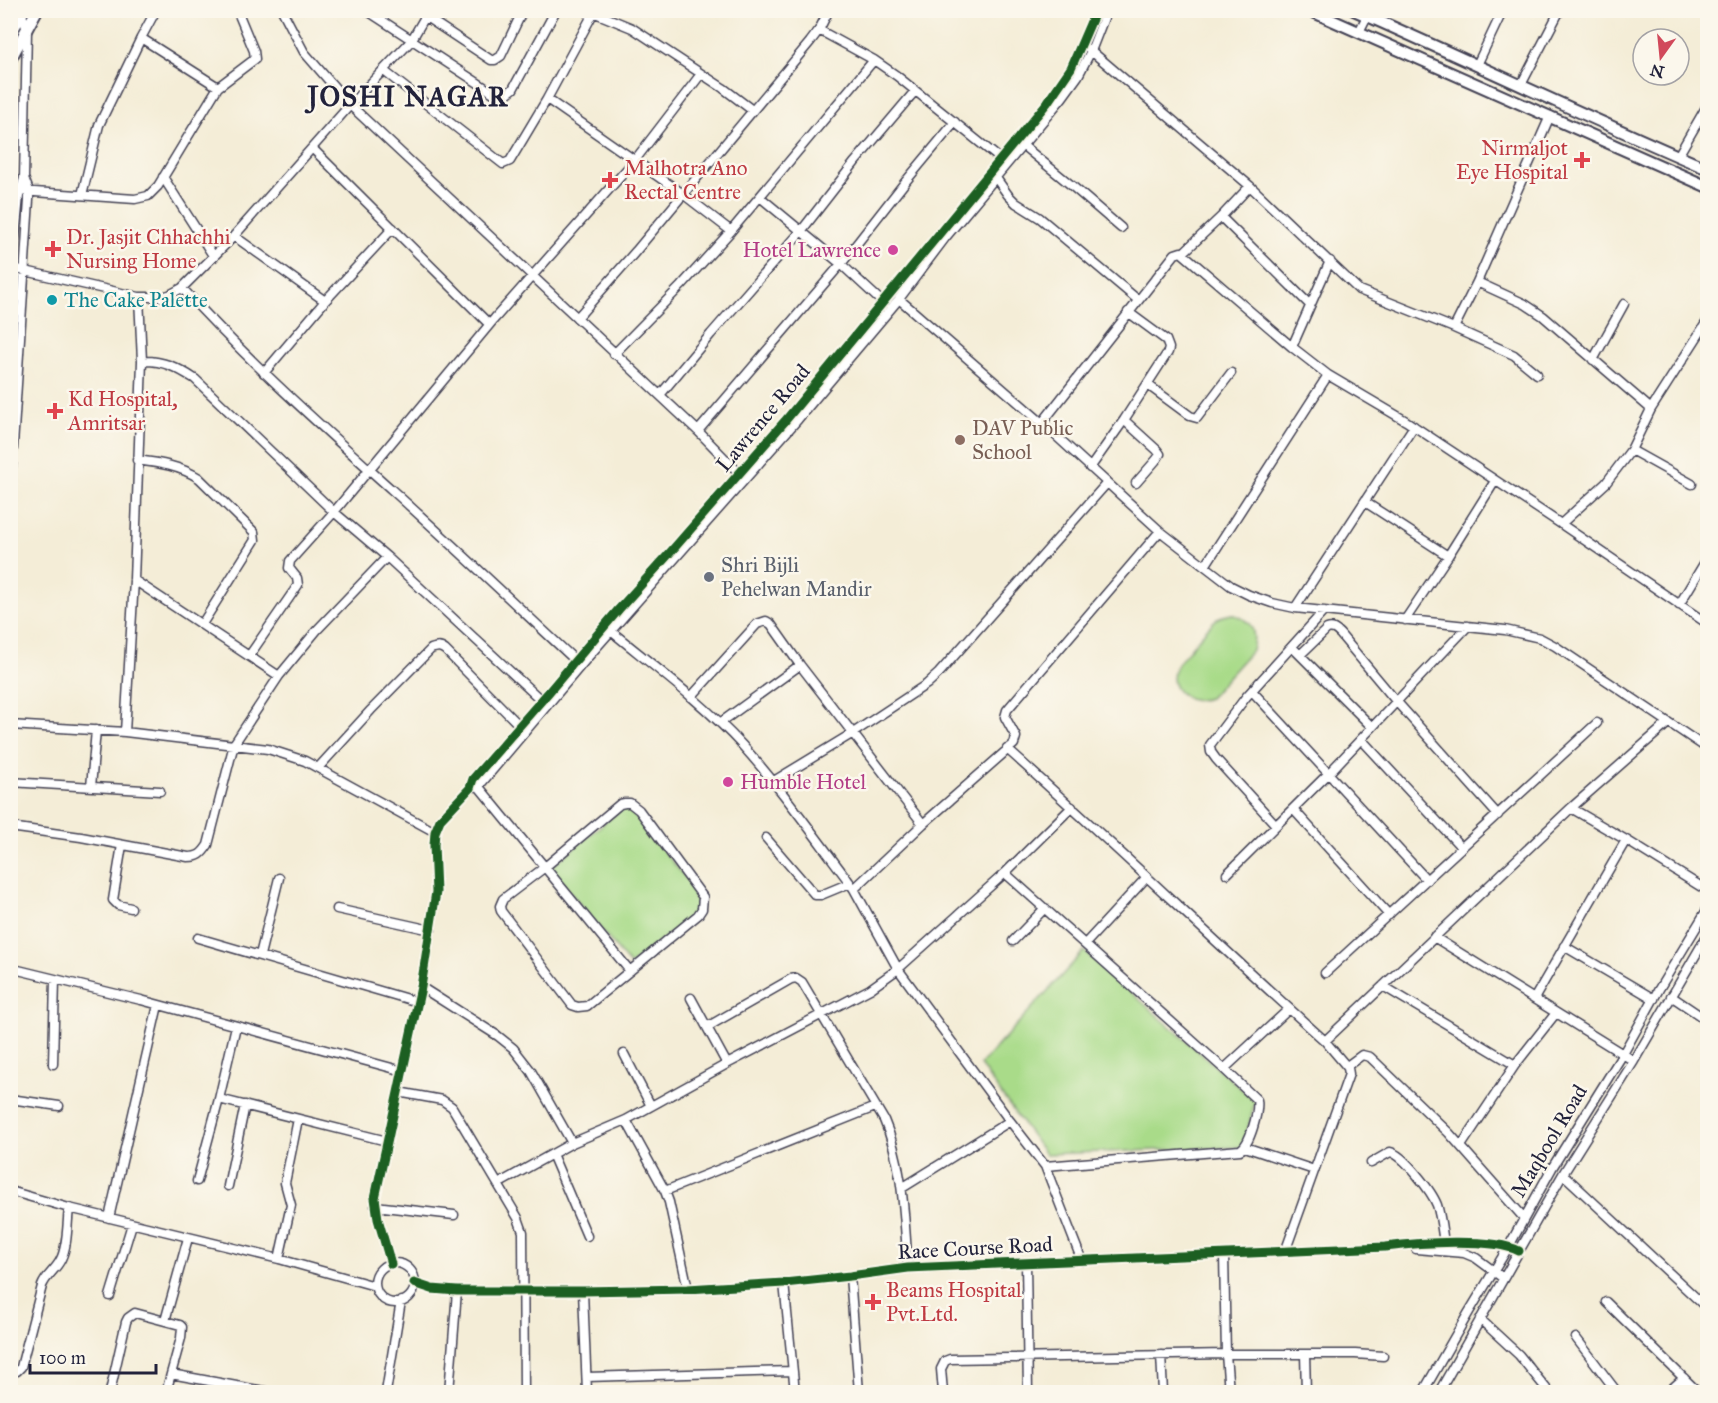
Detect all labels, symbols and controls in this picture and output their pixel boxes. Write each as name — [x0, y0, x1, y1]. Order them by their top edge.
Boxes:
north arrow — [1631, 27, 1691, 87]
text: N — [1648, 60, 1666, 82]
district label: JOSHI NAGAR — [304, 80, 509, 114]
place label: Nirmaljot Eye Hospital — [1456, 135, 1569, 185]
marker: Nirmaljot Eye Hospital — [1573, 151, 1591, 169]
place label: Malhotra Ano Rectal Centre — [624, 155, 748, 205]
marker: Malhotra Ano Rectal Centre — [601, 171, 619, 189]
place label: Dr. Jasjit Chhachhi Nursing Home — [66, 224, 231, 274]
place label: Hotel Lawrence — [743, 237, 881, 263]
marker: Dr. Jasjit Chhachhi Nursing Home — [44, 240, 62, 258]
marker: Hotel Lawrence — [886, 243, 900, 257]
place label: The Cake Palette — [64, 287, 208, 313]
marker: The Cake Palette — [45, 293, 59, 307]
street label: Lawrence Road — [710, 358, 816, 477]
place label: Kd Hospital, Amritsar — [67, 386, 178, 436]
marker: Kd Hospital, Amritsar — [46, 402, 64, 420]
place label: DAV Public School — [972, 415, 1074, 465]
marker: DAV Public School — [953, 433, 967, 447]
place label: Shri Bijli Pehelwan Mandir — [721, 552, 872, 602]
marker: Shri Bijli Pehelwan Mandir — [702, 570, 716, 584]
place label: Humble Hotel — [740, 769, 866, 795]
marker: Humble Hotel — [721, 775, 735, 789]
street label: Maqbool Road — [1505, 1079, 1593, 1202]
street label: Race Course Road — [897, 1231, 1054, 1265]
place label: Beams Hospital Pvt.Ltd. — [886, 1277, 1022, 1327]
marker: Beams Hospital Pvt.Ltd. — [864, 1293, 882, 1311]
scale bar — [30, 1337, 156, 1375]
text: 100 m — [39, 1347, 86, 1369]

